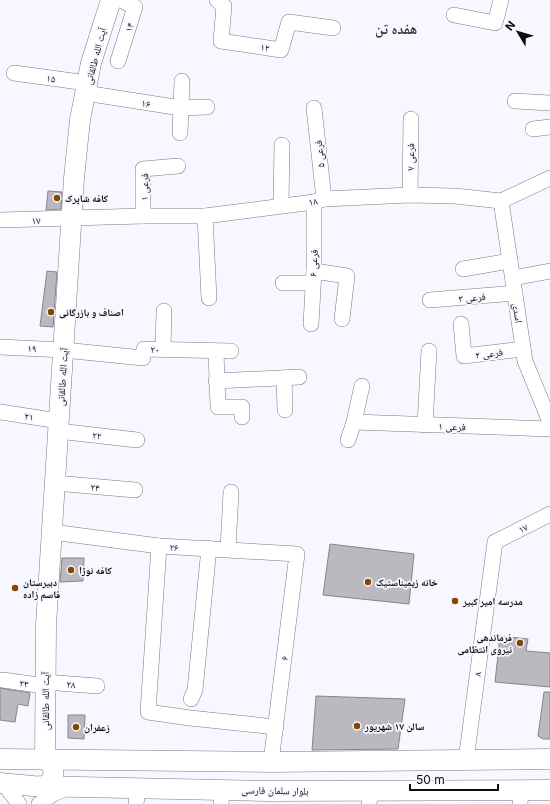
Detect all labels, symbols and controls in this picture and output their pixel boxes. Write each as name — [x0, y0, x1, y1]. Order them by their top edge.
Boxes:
north arrow — [498, 12, 538, 52]
text: N — [502, 18, 518, 33]
street label: ۱۴ — [122, 20, 136, 33]
district label: هفده تن — [375, 20, 417, 38]
street label: آیت الله طالقانی — [82, 26, 109, 86]
street label: ۱۲ — [260, 40, 271, 54]
street label: ۱۵ — [46, 71, 57, 85]
street label: ۱۶ — [141, 96, 152, 110]
street label: فرعی ۵ — [312, 140, 327, 168]
street label: فرعی ۷ — [404, 143, 417, 171]
street label: فرعی ۱ — [138, 173, 151, 201]
place label: کافه شاپرک — [65, 192, 109, 205]
marker: کافه شاپرک — [52, 193, 62, 203]
street label: ۱۸ — [307, 194, 319, 208]
street label: ۱۷ — [31, 214, 41, 226]
street label: فرعی ۶ — [306, 249, 321, 277]
street label: فرعی ۳ — [458, 290, 486, 305]
street label: اسدی — [510, 302, 525, 324]
place label: اصناف و بازرگانی — [59, 306, 124, 319]
marker: اصناف و بازرگانی — [46, 307, 56, 317]
street label: ۱۹ — [27, 342, 37, 354]
street label: ۲۰ — [150, 343, 160, 355]
street label: فرعی ۲ — [475, 345, 503, 362]
street label: آیت الله طالقانی — [54, 347, 71, 407]
street label: ۲۱ — [24, 409, 34, 423]
street label: فرعی ۱ — [438, 420, 466, 433]
street label: ۲۲ — [92, 429, 103, 441]
street label: ۲۴ — [90, 481, 101, 493]
street label: ۱۷ — [516, 520, 530, 535]
street label: ۲۶ — [169, 541, 179, 553]
place label: کافه نوژا — [79, 564, 112, 577]
marker: کافه نوژا — [66, 565, 76, 575]
place label: دبیرستان قاسم زاده — [23, 576, 60, 602]
place label: خانه زیمیناستیک — [376, 576, 438, 589]
marker: خانه زیمیناستیک — [363, 577, 373, 587]
marker: دبیرستان قاسم زاده — [10, 583, 20, 593]
place label: مدرسه امیر کبیر — [462, 595, 523, 608]
marker: مدرسه امیر کبیر — [450, 596, 460, 606]
place label: فرماندهی نیروی انتظامی — [457, 631, 512, 656]
marker: فرماندهی نیروی انتظامی — [515, 638, 525, 648]
street label: ۶ — [278, 655, 290, 661]
street label: ۸ — [471, 670, 483, 677]
street label: آیت الله طالقانی — [39, 671, 52, 730]
street label: ۲۳ — [19, 676, 30, 690]
street label: ۲۸ — [66, 678, 77, 690]
place label: سالن ۱۷ شهریور — [364, 720, 425, 733]
place label: زعفران — [84, 721, 110, 734]
marker: سالن ۱۷ شهریور — [352, 721, 362, 731]
marker: زعفران — [71, 722, 81, 732]
scale bar — [410, 766, 498, 792]
text: 50 m — [416, 772, 445, 787]
street label: بلوار سلمان فارسی — [241, 783, 309, 798]

